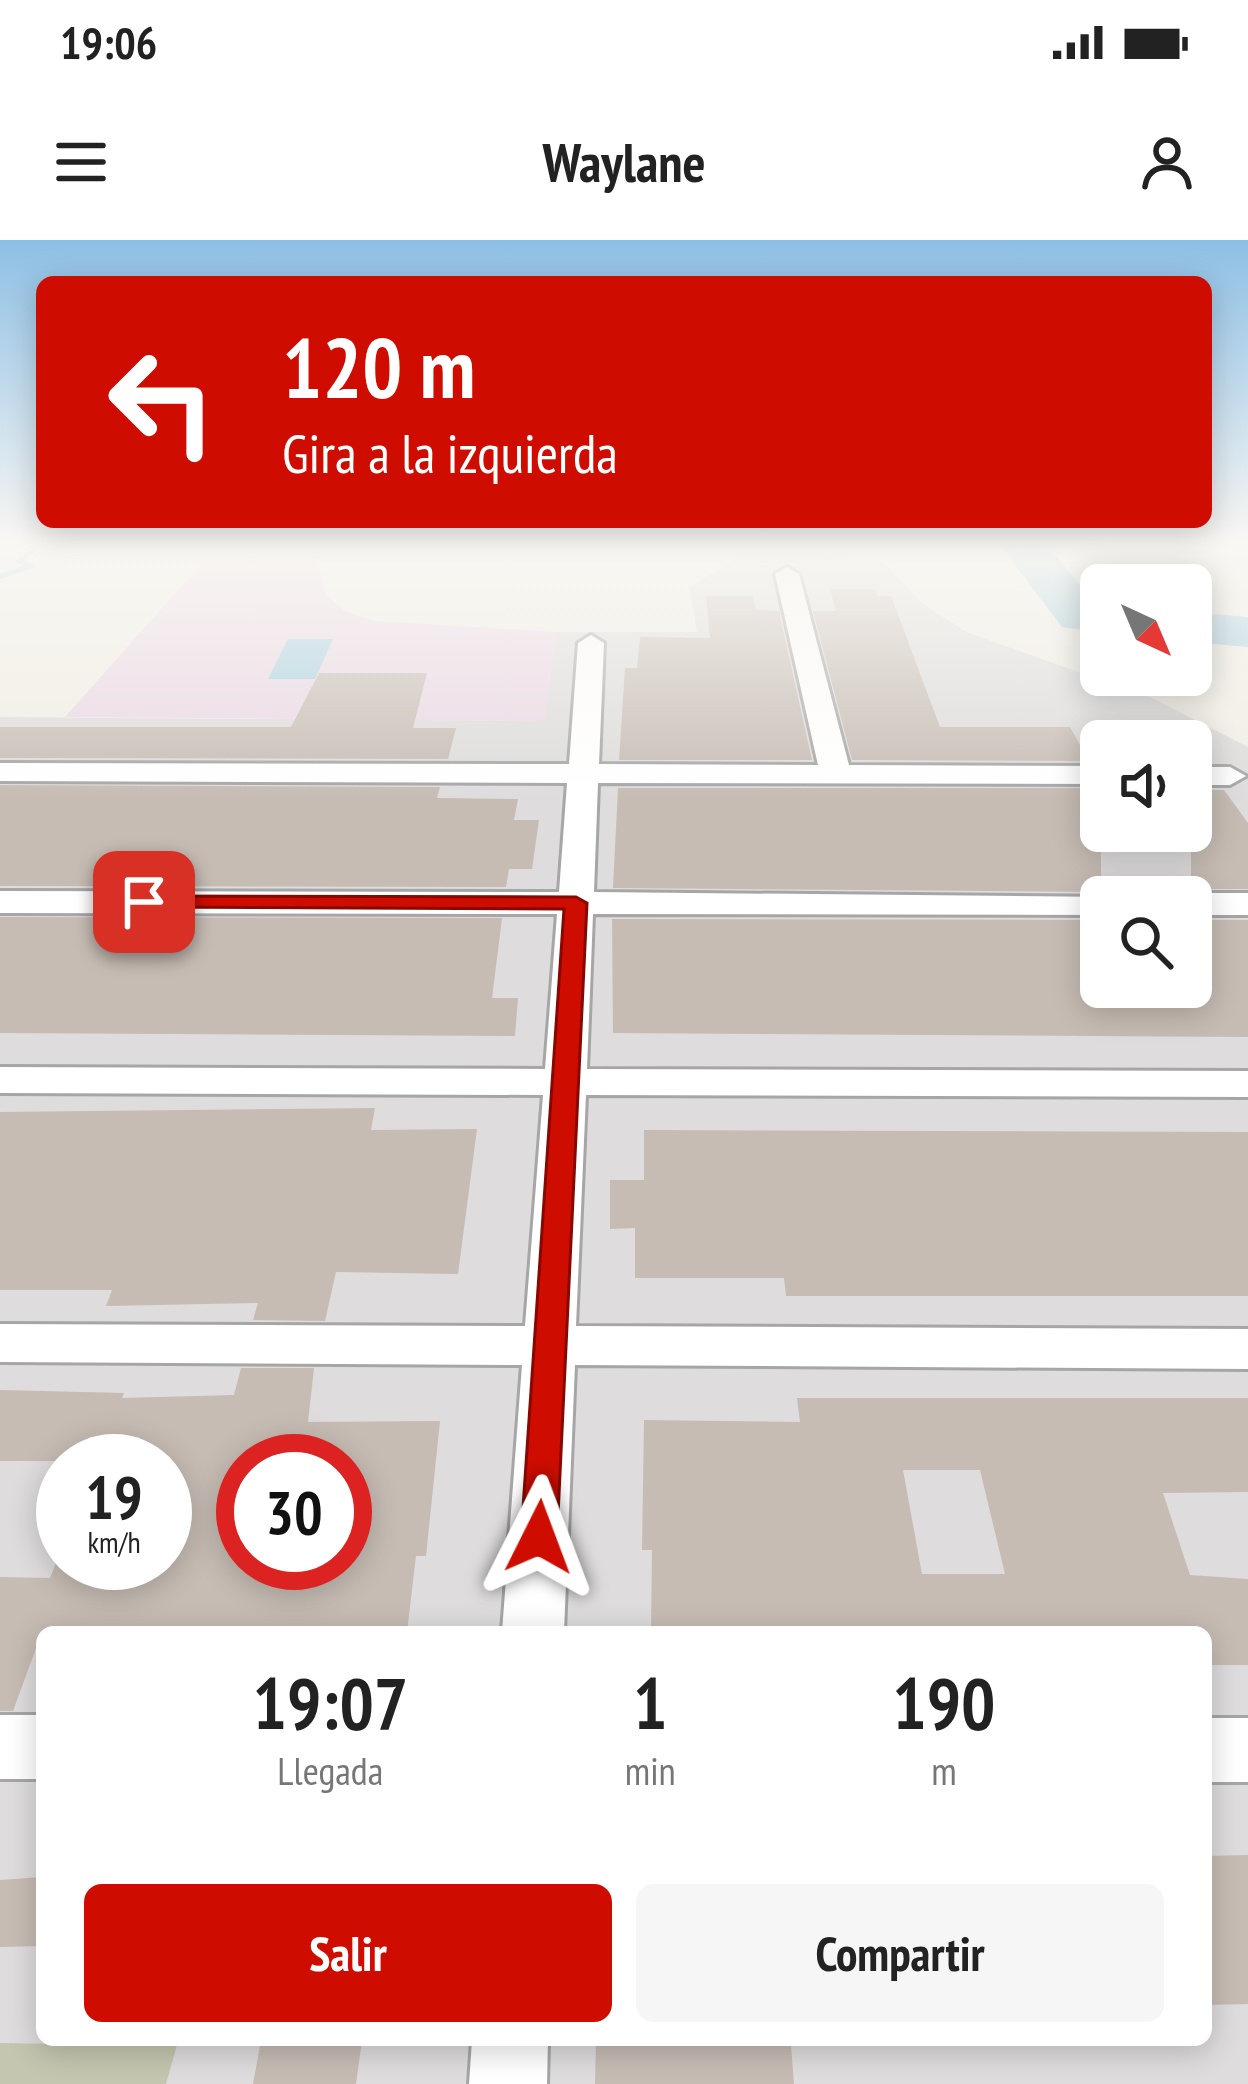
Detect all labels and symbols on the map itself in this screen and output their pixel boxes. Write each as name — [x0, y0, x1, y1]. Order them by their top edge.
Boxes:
north arrow — [1080, 564, 1212, 696]
pin — [93, 851, 195, 953]
speed limit sign: 30 — [216, 1434, 372, 1590]
position arrow — [476, 1474, 602, 1600]

